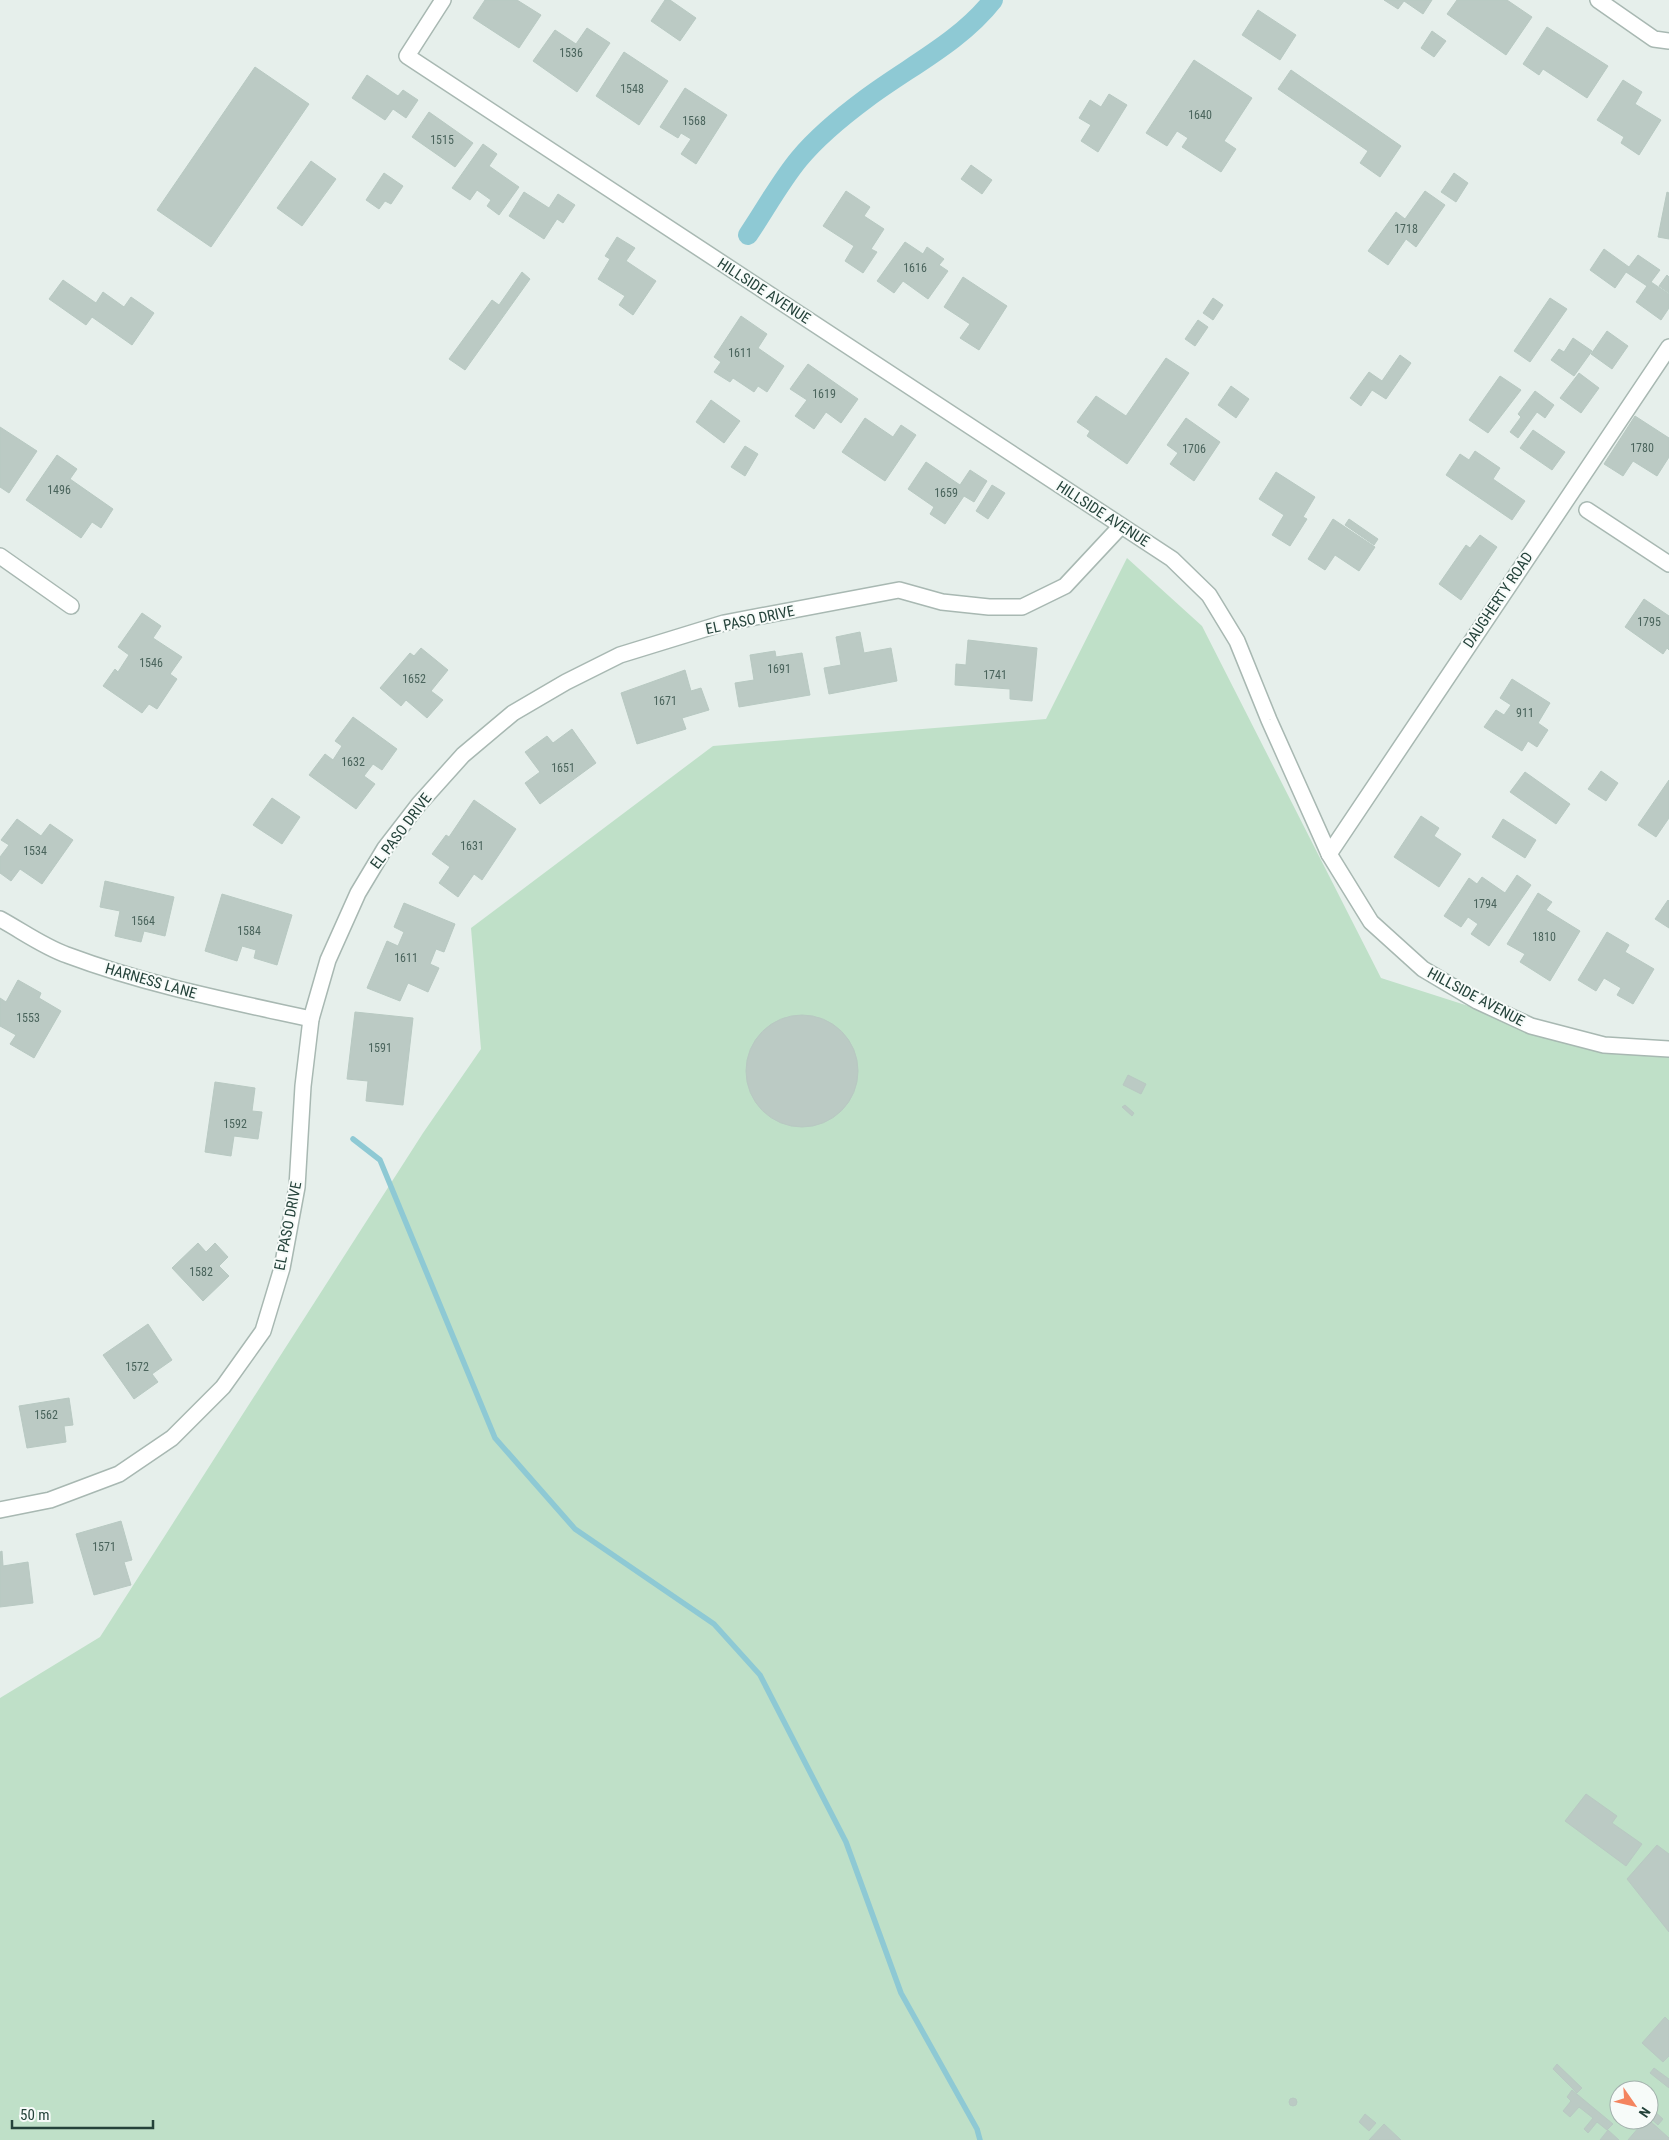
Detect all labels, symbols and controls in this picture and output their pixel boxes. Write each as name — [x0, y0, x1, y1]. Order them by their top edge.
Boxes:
house number: 1536 — [559, 46, 583, 60]
house number: 1548 — [620, 82, 644, 96]
house number: 1640 — [1188, 108, 1212, 122]
house number: 1568 — [682, 114, 706, 128]
house number: 1515 — [430, 133, 454, 147]
house number: 1718 — [1394, 222, 1418, 236]
street label: HILLSIDE AVENUE — [714, 254, 814, 328]
house number: 1616 — [903, 261, 927, 275]
house number: 1611 — [728, 346, 752, 360]
house number: 1619 — [812, 387, 836, 401]
house number: 1780 — [1630, 441, 1654, 455]
house number: 1706 — [1182, 442, 1206, 456]
street label: HILLSIDE AVENUE — [1053, 477, 1153, 551]
house number: 1496 — [47, 483, 71, 497]
house number: 1659 — [934, 486, 958, 500]
street label: DAUGHERTY ROAD — [1459, 549, 1537, 651]
street label: EL PASO DRIVE — [704, 602, 796, 638]
house number: 1795 — [1637, 615, 1661, 629]
house number: 1546 — [139, 656, 163, 670]
house number: 1691 — [767, 662, 791, 676]
house number: 1741 — [983, 668, 1007, 682]
house number: 1652 — [402, 672, 426, 686]
house number: 1671 — [653, 694, 677, 708]
house number: 911 — [1516, 706, 1534, 720]
house number: 1632 — [341, 755, 365, 769]
house number: 1651 — [551, 761, 575, 775]
street label: EL PASO DRIVE — [367, 790, 435, 872]
house number: 1631 — [460, 839, 484, 853]
house number: 1534 — [23, 844, 47, 858]
house number: 1794 — [1473, 897, 1497, 911]
house number: 1564 — [131, 914, 155, 928]
house number: 1584 — [237, 924, 261, 938]
house number: 1810 — [1532, 930, 1556, 944]
house number: 1611 — [394, 951, 418, 965]
street label: HARNESS LANE — [103, 959, 199, 1003]
street label: HILLSIDE AVENUE — [1424, 964, 1528, 1030]
house number: 1553 — [16, 1011, 40, 1025]
house number: 1591 — [368, 1041, 392, 1055]
house number: 1592 — [223, 1117, 247, 1131]
street label: EL PASO DRIVE — [271, 1180, 305, 1272]
house number: 1582 — [189, 1265, 213, 1279]
house number: 1572 — [125, 1360, 149, 1374]
house number: 1562 — [34, 1408, 58, 1422]
house number: 1571 — [92, 1540, 116, 1554]
north arrow — [1609, 2080, 1659, 2130]
scale bar — [12, 2098, 154, 2130]
text: N — [1636, 2104, 1654, 2120]
text: 50 m — [20, 2106, 50, 2124]

